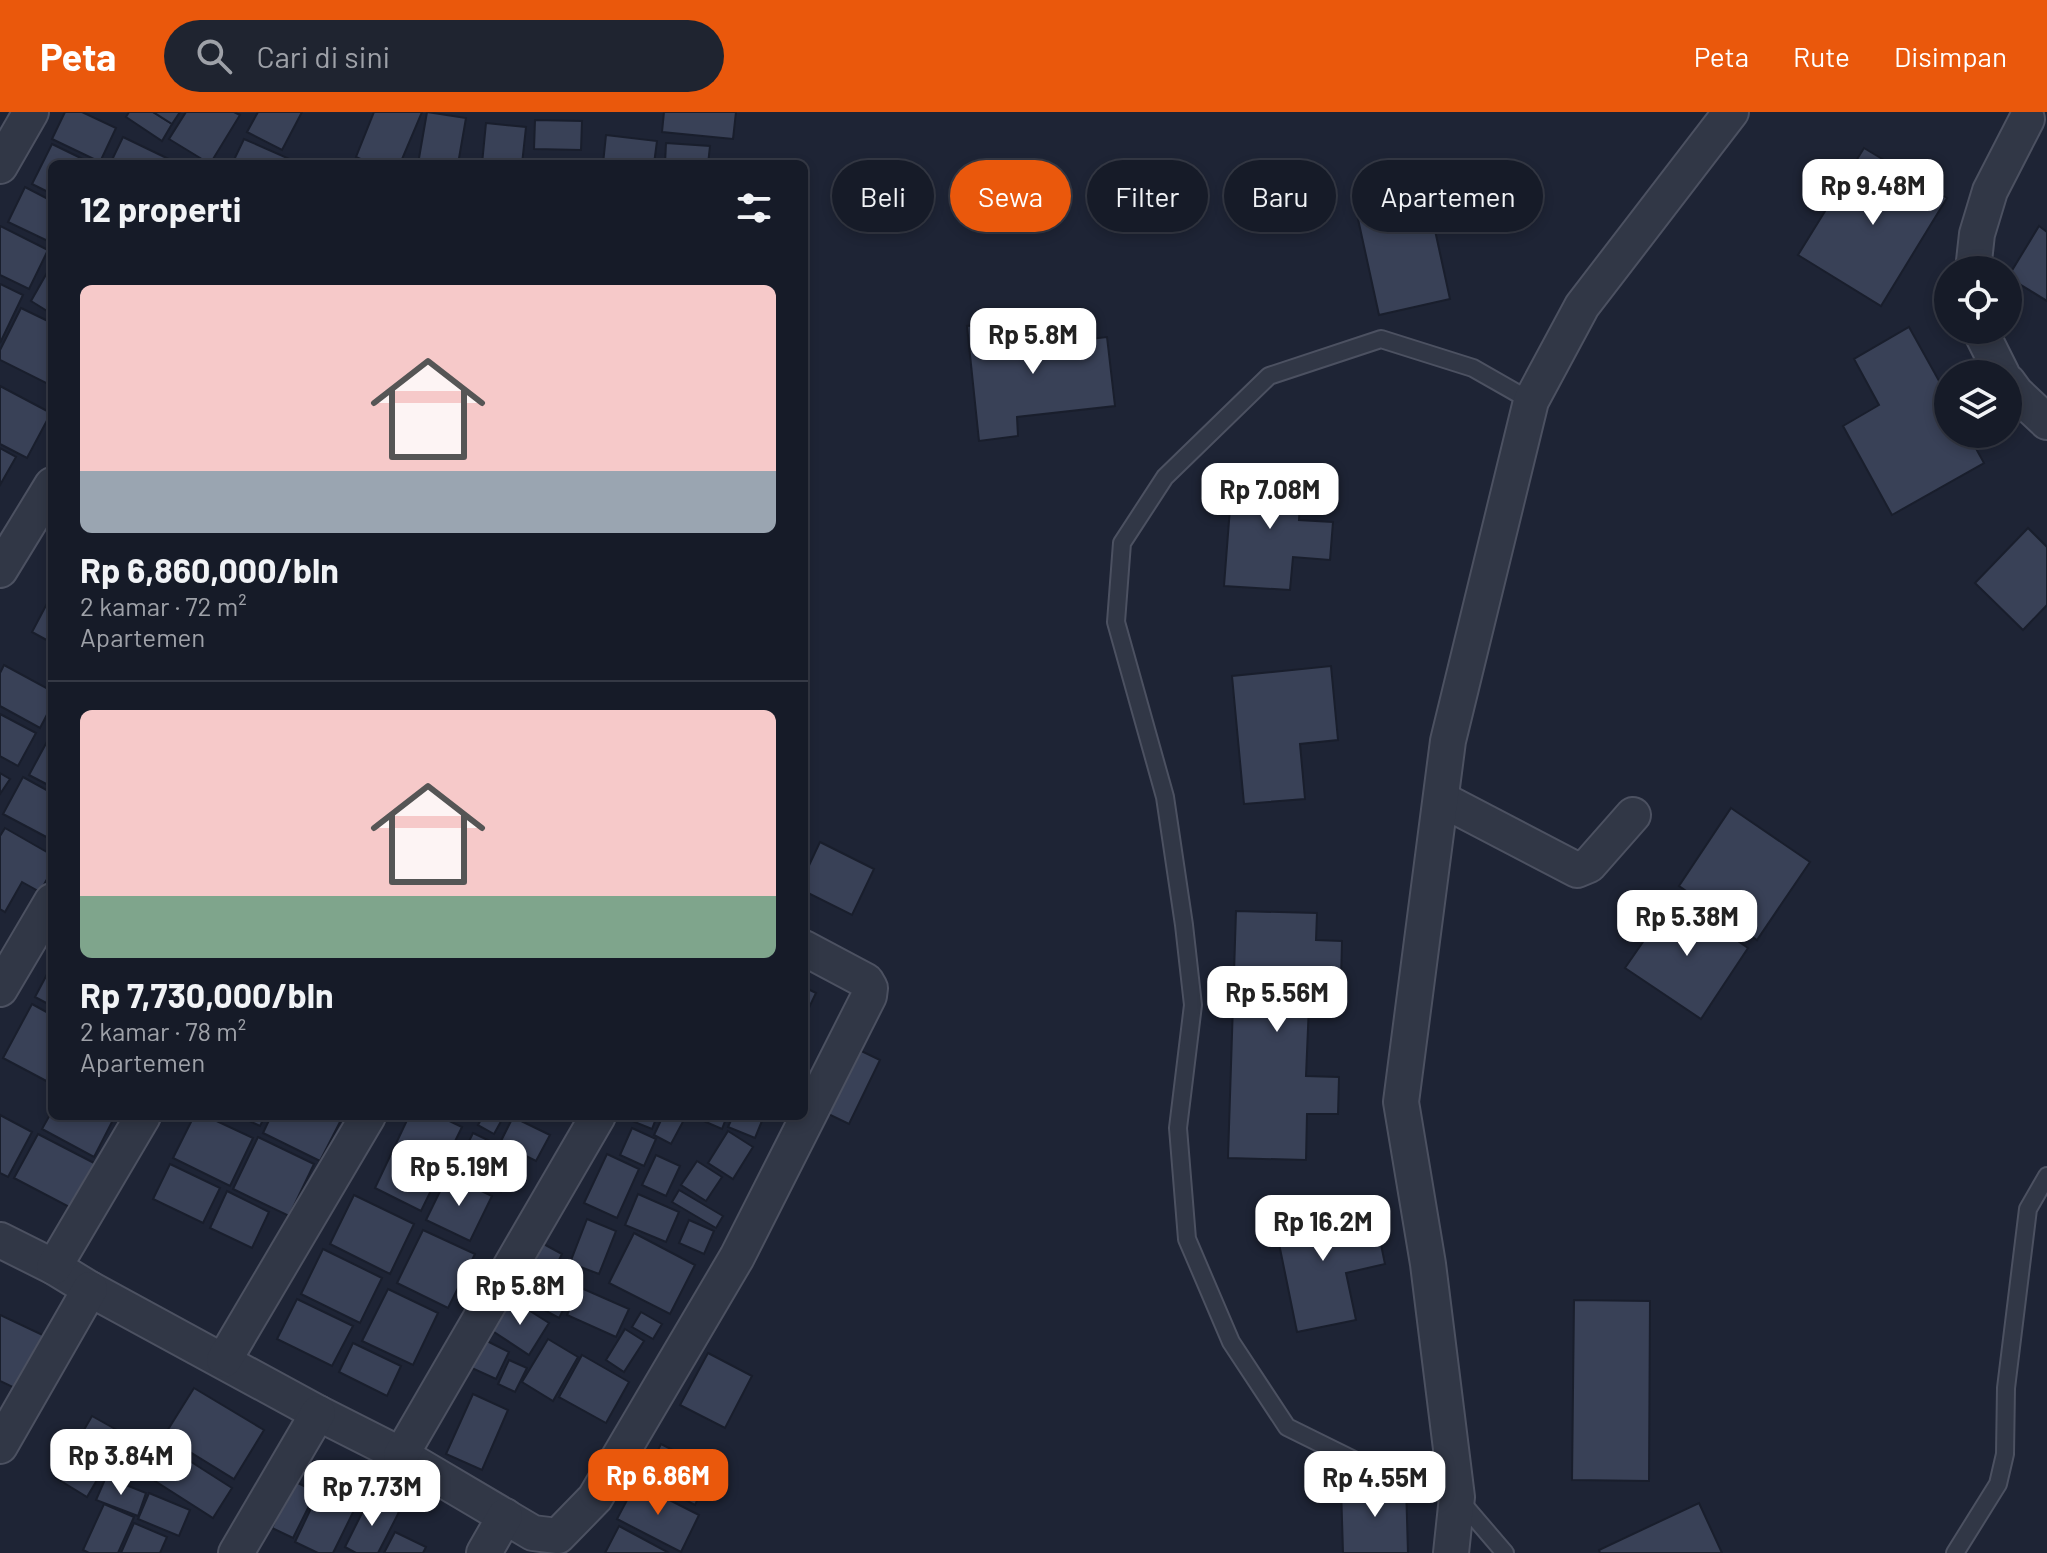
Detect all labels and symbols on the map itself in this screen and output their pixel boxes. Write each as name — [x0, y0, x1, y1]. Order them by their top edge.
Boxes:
pin: Rp 9.48M — [1790, 159, 1956, 227]
pin: Rp 5.8M — [959, 308, 1107, 376]
pin: Rp 7.08M — [1187, 463, 1353, 531]
pin: Rp 5.38M — [1604, 890, 1770, 958]
pin: Rp 5.56M — [1194, 966, 1360, 1034]
pin: Rp 5.19M — [376, 1140, 542, 1208]
pin: Rp 16.2M — [1240, 1195, 1406, 1263]
pin: Rp 5.8M — [446, 1259, 594, 1327]
pin: Rp 3.84M — [38, 1429, 204, 1497]
pin: Rp 6.86M — [575, 1449, 741, 1517]
pin: Rp 4.55M — [1292, 1451, 1458, 1519]
pin: Rp 7.73M — [289, 1460, 455, 1528]

